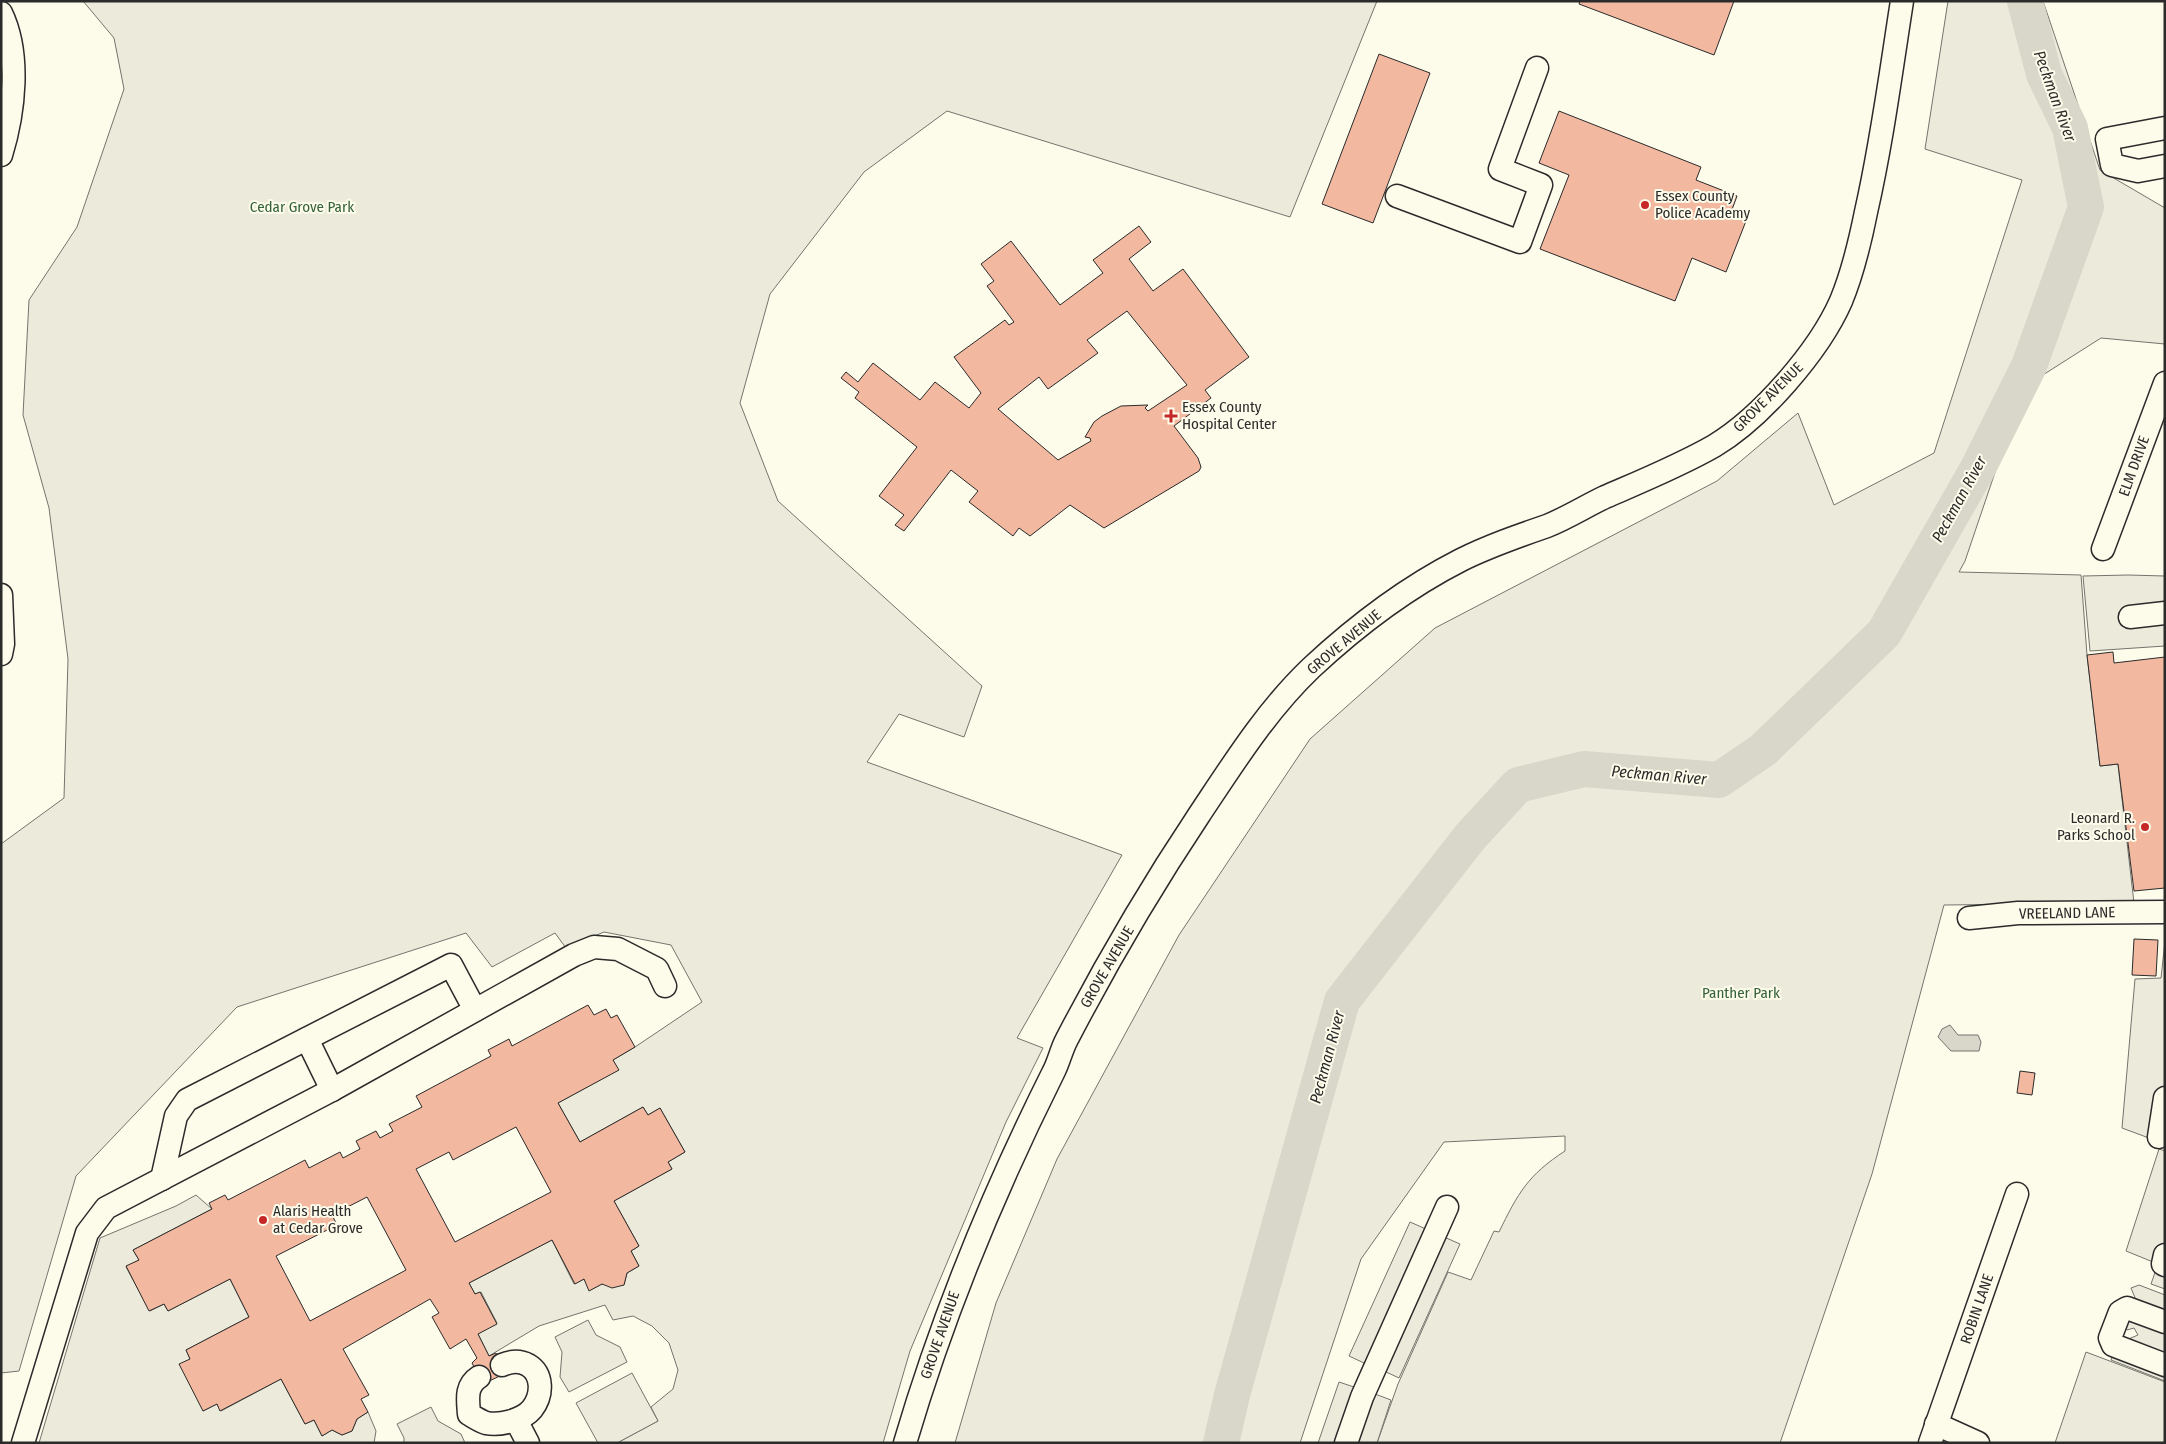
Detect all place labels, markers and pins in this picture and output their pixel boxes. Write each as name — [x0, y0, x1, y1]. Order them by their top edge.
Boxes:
place label: Essex County Police Academy — [1655, 187, 1750, 222]
marker: Essex County Police Academy — [1639, 199, 1651, 211]
place label: Essex County Hospital Center — [1182, 398, 1277, 433]
marker: Essex County Hospital Center — [1164, 409, 1178, 423]
place label: Leonard R. Parks School — [2057, 809, 2135, 844]
marker: Leonard R. Parks School — [2139, 821, 2151, 833]
place label: Alaris Health at Cedar Grove — [273, 1202, 363, 1237]
marker: Alaris Health at Cedar Grove — [257, 1214, 269, 1226]

